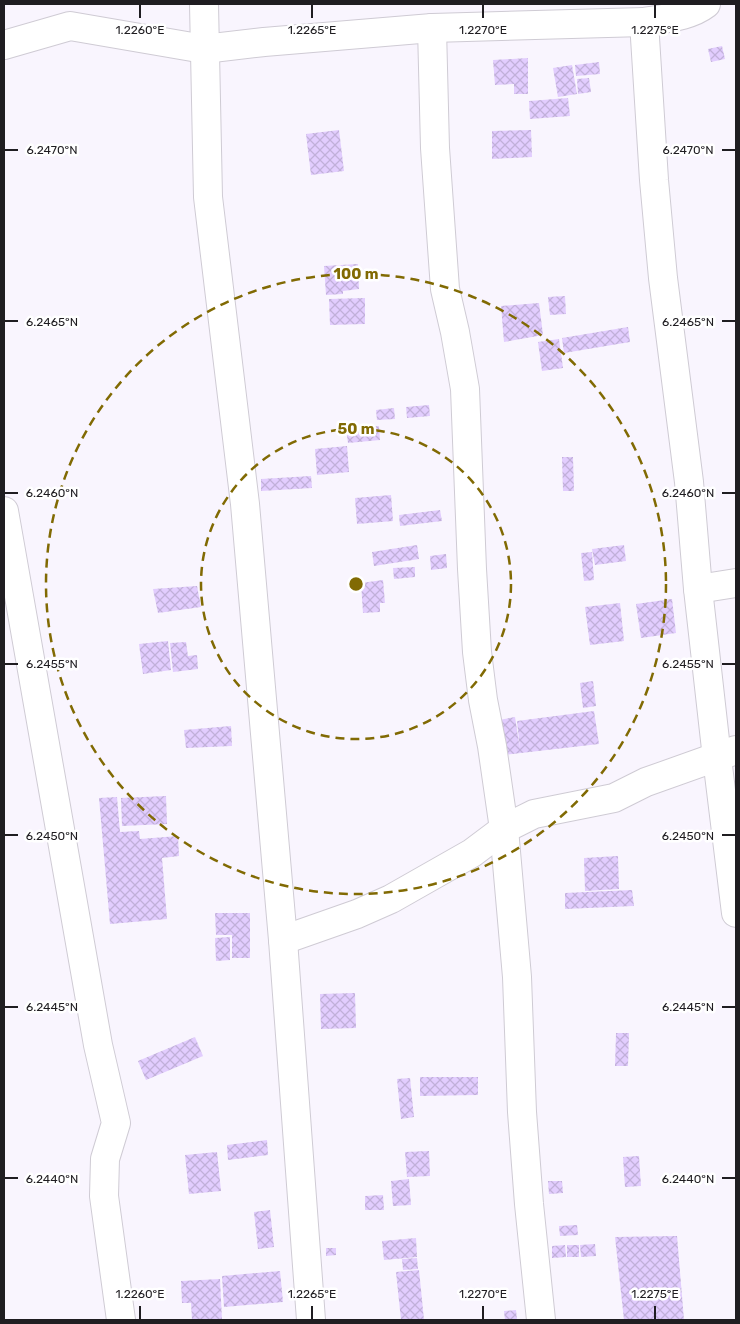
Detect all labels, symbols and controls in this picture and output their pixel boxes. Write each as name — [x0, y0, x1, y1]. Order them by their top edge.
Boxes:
text: 1.2260°E — [115, 23, 165, 37]
text: 1.2265°E — [288, 23, 336, 37]
text: 1.2270°E — [459, 23, 507, 37]
text: 1.2275°E — [631, 23, 679, 37]
text: 6.2470°N — [26, 143, 78, 157]
text: 6.2470°N — [662, 143, 714, 157]
text: 100 m — [334, 265, 378, 283]
text: 6.2465°N — [26, 315, 78, 329]
text: 6.2465°N — [662, 315, 714, 329]
text: 50 m — [338, 420, 374, 438]
text: 6.2460°N — [26, 486, 78, 500]
text: 6.2460°N — [662, 486, 714, 500]
centre of rings — [347, 575, 365, 593]
text: 6.2455°N — [26, 657, 78, 671]
text: 6.2455°N — [662, 657, 714, 671]
text: 6.2450°N — [26, 829, 78, 843]
text: 6.2450°N — [662, 829, 714, 843]
text: 6.2445°N — [26, 1000, 78, 1014]
text: 6.2445°N — [662, 1000, 714, 1014]
text: 6.2440°N — [26, 1172, 78, 1186]
text: 6.2440°N — [662, 1172, 714, 1186]
text: 1.2260°E — [115, 1287, 165, 1301]
text: 1.2265°E — [288, 1287, 336, 1301]
text: 1.2270°E — [459, 1287, 507, 1301]
text: 1.2275°E — [631, 1287, 679, 1301]

